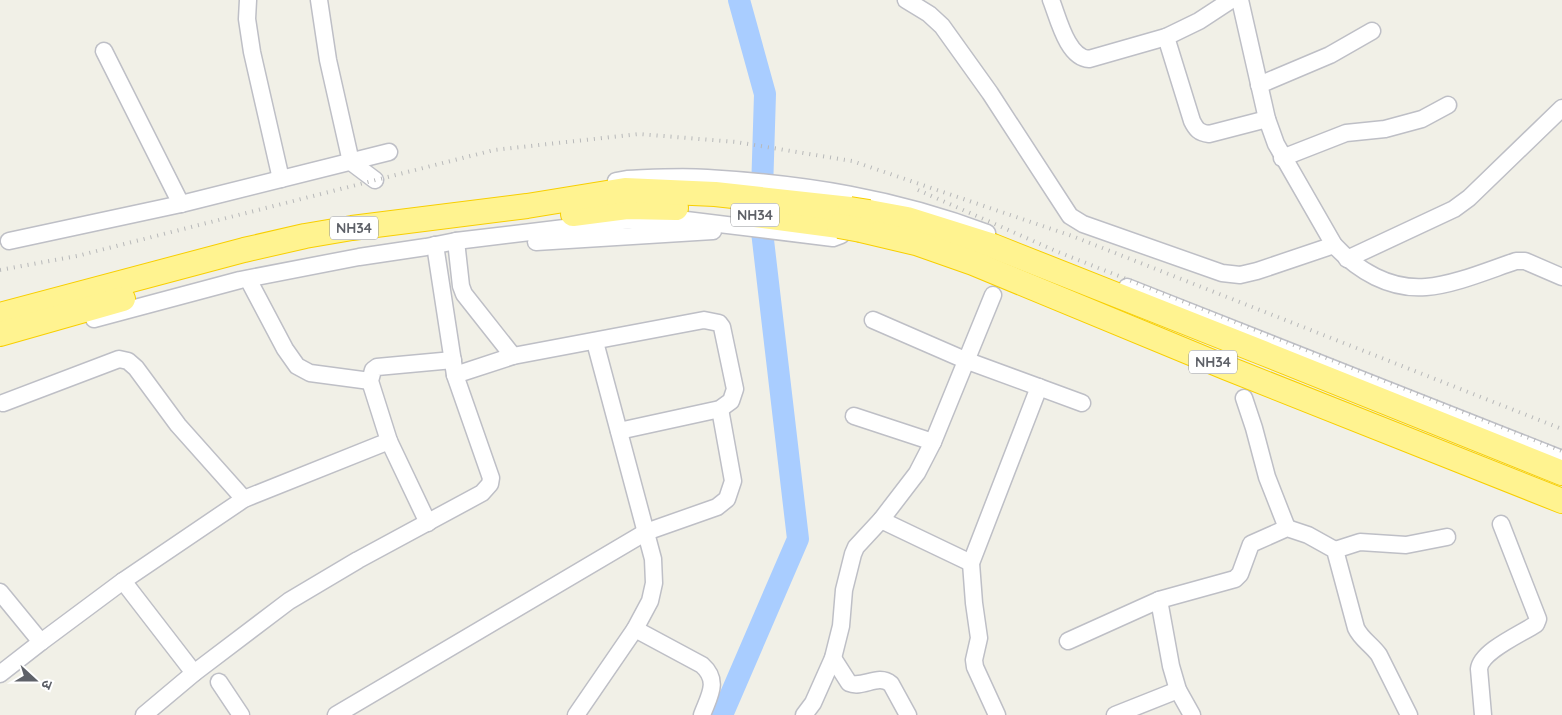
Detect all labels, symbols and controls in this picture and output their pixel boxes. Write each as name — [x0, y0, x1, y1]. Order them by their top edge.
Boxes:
road number: NH34 — [731, 204, 779, 226]
road number: NH34 — [330, 217, 378, 240]
road number: NH34 — [1189, 351, 1237, 374]
north arrow — [10, 655, 60, 705]
text: उ — [37, 678, 57, 692]

